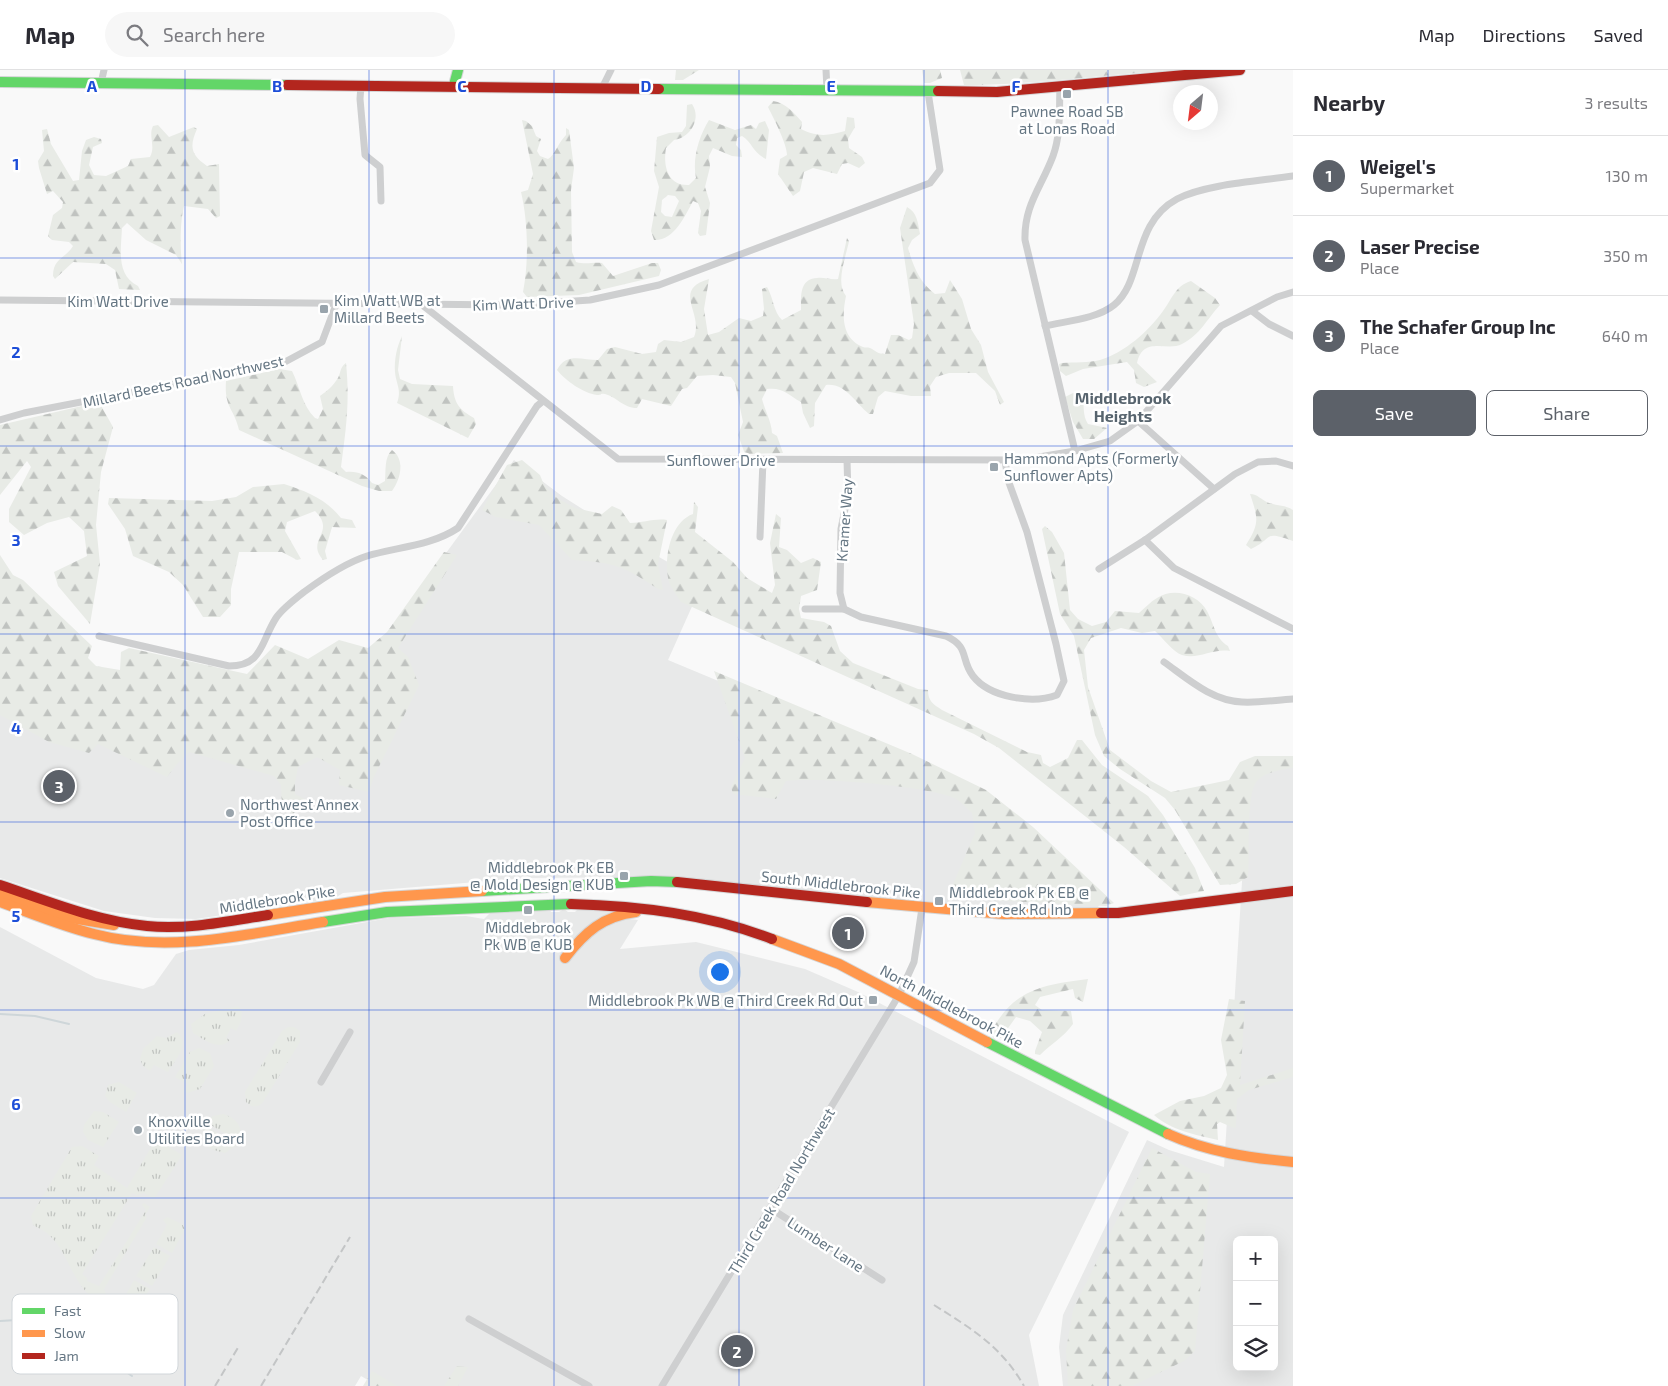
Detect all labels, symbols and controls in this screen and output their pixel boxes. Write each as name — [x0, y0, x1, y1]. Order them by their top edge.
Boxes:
search box — [105, 12, 455, 57]
text: Map — [25, 20, 75, 49]
icon: search — [123, 21, 151, 49]
text: Search here — [163, 23, 265, 46]
text: Map — [1418, 24, 1455, 46]
text: Directions — [1483, 24, 1566, 46]
text: Saved — [1594, 24, 1643, 46]
text: A — [87, 76, 98, 95]
text: B — [272, 76, 282, 95]
text: C — [457, 76, 467, 95]
text: D — [641, 76, 652, 95]
text: E — [826, 76, 836, 95]
text: F — [1012, 76, 1021, 95]
north arrow — [1173, 85, 1218, 130]
marker: Pawnee Road SB at Lonas Road — [1061, 88, 1073, 100]
text: Nearby — [1313, 90, 1385, 115]
text: 3 results — [1585, 93, 1648, 112]
place label: Pawnee Road SB at Lonas Road — [1010, 102, 1124, 137]
text: 1 — [13, 154, 19, 173]
text: Weigel's — [1360, 155, 1436, 178]
text: 1 — [1326, 166, 1332, 185]
text: 130 m — [1606, 166, 1648, 185]
text: Supermarket — [1360, 178, 1454, 197]
text: Laser Precise — [1360, 235, 1480, 258]
text: 2 — [1324, 246, 1334, 265]
text: 350 m — [1603, 246, 1648, 265]
text: Place — [1360, 258, 1399, 277]
place label: Kim Watt WB at Millard Beets — [334, 291, 441, 326]
street label: Kim Watt Drive — [67, 292, 169, 310]
street label: Kim Watt Drive — [472, 292, 574, 314]
marker: Kim Watt WB at Millard Beets — [318, 303, 330, 315]
text: The Schafer Group Inc — [1360, 315, 1556, 338]
text: 3 — [1324, 326, 1334, 345]
text: 640 m — [1602, 326, 1648, 345]
text: Place — [1360, 338, 1399, 357]
text: 2 — [11, 342, 21, 361]
street label: Millard Beets Road Northwest — [81, 351, 285, 411]
district label: Middlebrook Heights — [1075, 388, 1171, 425]
button: Save — [1313, 390, 1476, 436]
button: Share — [1486, 390, 1648, 436]
place label: Hammond Apts (Formerly Sunflower Apts) — [1004, 449, 1179, 484]
street label: Sunflower Drive — [666, 451, 776, 469]
marker: Hammond Apts (Formerly Sunflower Apts) — [988, 461, 1000, 473]
street label: Kramer Way — [832, 478, 856, 562]
text: 3 — [11, 530, 21, 549]
text: 4 — [11, 718, 21, 737]
pin: 3 — [43, 767, 75, 805]
place label: Northwest Annex Post Office — [240, 795, 359, 830]
marker: Northwest Annex Post Office — [224, 807, 236, 819]
place label: Middlebrook Pk EB @ Mold Design @ KUB — [470, 858, 614, 893]
street label: South Middlebrook Pike — [760, 867, 922, 901]
marker: Middlebrook Pk EB @ Mold Design @ KUB — [618, 870, 630, 882]
street label: Middlebrook Pike — [218, 881, 336, 917]
place label: Middlebrook Pk EB @ Third Creek Rd Inb — [949, 883, 1089, 918]
marker: Middlebrook Pk EB @ Third Creek Rd Inb — [933, 895, 945, 907]
marker: Middlebrook Pk WB @ KUB — [522, 904, 534, 916]
text: 5 — [12, 906, 21, 925]
pin: 1 — [832, 914, 864, 952]
place label: Middlebrook Pk WB @ KUB — [484, 918, 572, 953]
your location — [707, 959, 733, 985]
street label: North Middlebrook Pike — [877, 961, 1027, 1051]
place label: Middlebrook Pk WB @ Third Creek Rd Out — [588, 991, 863, 1009]
marker: Middlebrook Pk WB @ Third Creek Rd Out — [867, 994, 879, 1006]
text: 6 — [11, 1094, 21, 1113]
street label: Third Creek Road Northwest — [724, 1104, 838, 1278]
place label: Knoxville Utilities Board — [148, 1112, 245, 1147]
marker: Knoxville Utilities Board — [132, 1124, 144, 1136]
street label: Lumber Lane — [784, 1213, 868, 1275]
map controls — [1233, 1236, 1278, 1371]
button: + — [1233, 1236, 1278, 1281]
button: − — [1233, 1281, 1278, 1326]
legend — [12, 1294, 178, 1374]
text: Fast — [54, 1302, 81, 1319]
text: Slow — [54, 1324, 86, 1341]
button: layers — [1233, 1326, 1278, 1371]
pin: 2 — [721, 1332, 753, 1370]
text: Jam — [54, 1347, 79, 1364]

